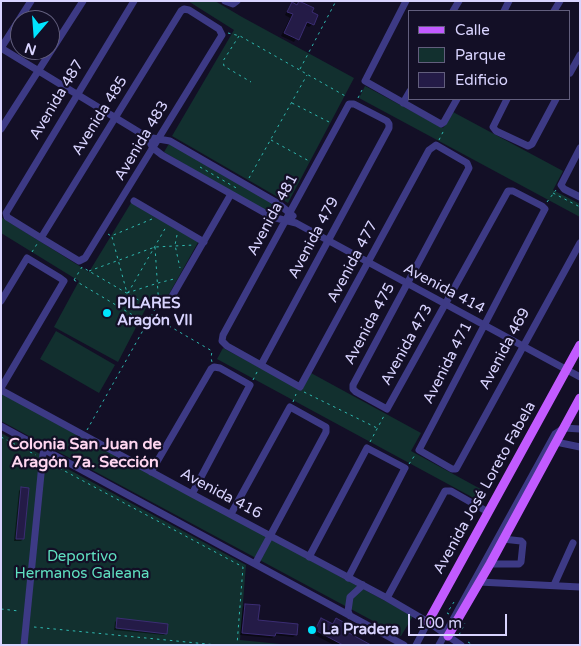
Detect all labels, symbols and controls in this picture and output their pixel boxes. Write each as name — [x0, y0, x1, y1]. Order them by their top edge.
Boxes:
north arrow — [10, 10, 60, 60]
legend — [408, 10, 571, 100]
text: Calle — [455, 21, 490, 39]
text: N — [23, 39, 38, 59]
text: Parque — [455, 46, 506, 64]
street label: Avenida 487 — [26, 57, 88, 143]
text: Edificio — [455, 71, 508, 89]
street label: Avenida 485 — [69, 73, 131, 159]
street label: Avenida 483 — [111, 98, 173, 184]
street label: Avenida 481 — [244, 171, 302, 259]
street label: Avenida 479 — [285, 194, 343, 282]
street label: Avenida 477 — [324, 218, 382, 306]
street label: Avenida 414 — [400, 260, 488, 318]
street label: Avenida 475 — [341, 280, 399, 368]
place label: PILARES Aragón VII — [117, 295, 193, 330]
street label: Avenida 473 — [377, 301, 437, 389]
street label: Avenida 469 — [476, 305, 534, 393]
marker: PILARES Aragón VII — [101, 307, 113, 319]
street label: Avenida 471 — [420, 319, 476, 407]
street label: Avenida José Loreto Fabela — [430, 399, 540, 577]
district label: Colonia San Juan de Aragón 7a. Sección — [8, 435, 162, 473]
street label: Avenida 416 — [177, 465, 265, 523]
park label: Deportivo Hermanos Galeana — [15, 548, 149, 583]
scale bar — [411, 604, 510, 636]
text: 100 m — [416, 614, 462, 632]
place label: La Pradera — [322, 621, 399, 639]
marker: La Pradera — [306, 624, 318, 636]

